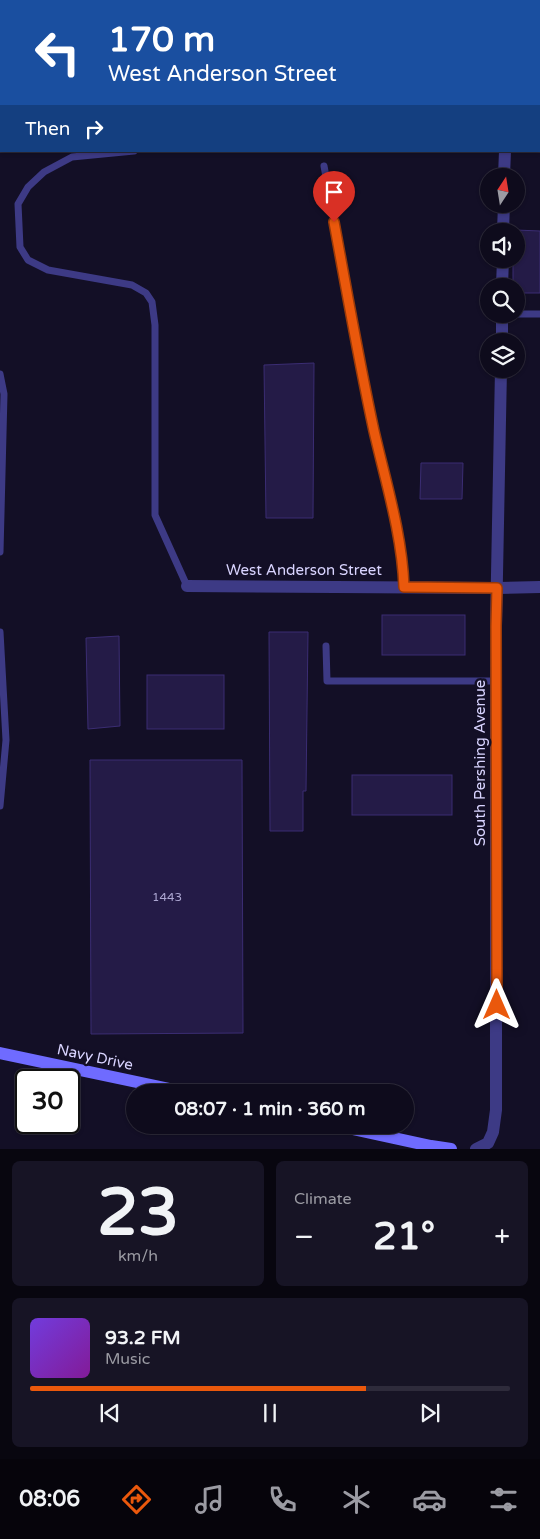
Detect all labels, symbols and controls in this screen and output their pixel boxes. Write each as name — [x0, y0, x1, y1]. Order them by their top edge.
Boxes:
text: 170 m — [108, 19, 215, 61]
icon: left — [25, 20, 90, 85]
text: West Anderson Street — [108, 61, 337, 87]
icon: right — [80, 115, 108, 143]
text: Then — [25, 118, 70, 140]
north arrow — [480, 168, 525, 212]
map controls — [480, 168, 525, 378]
pin — [313, 171, 355, 222]
icon: arrive — [320, 178, 348, 206]
button: sound — [480, 223, 525, 268]
button: search — [480, 278, 525, 323]
button: layers — [480, 333, 525, 378]
street label: West Anderson Street — [226, 561, 382, 579]
street label: South Pershing Avenue — [471, 680, 489, 846]
house number: 1443 — [152, 890, 182, 904]
position arrow — [470, 978, 522, 1030]
street label: Navy Drive — [55, 1040, 135, 1074]
speed limit sign: 30 — [15, 1069, 80, 1134]
text: 08:07 · 1 min · 360 m — [174, 1098, 366, 1120]
text: 23 — [97, 1174, 179, 1253]
text: Climate — [294, 1189, 352, 1209]
text: 21° — [373, 1214, 435, 1260]
text: − — [294, 1220, 314, 1254]
text: + — [494, 1220, 510, 1254]
text: km/h — [118, 1246, 158, 1266]
text: 93.2 FM — [105, 1327, 181, 1349]
text: Music — [105, 1349, 150, 1369]
icon: previous — [96, 1399, 124, 1427]
icon: pause — [256, 1399, 284, 1427]
icon: next — [416, 1399, 444, 1427]
icon: directions — [119, 1482, 154, 1517]
icon: music — [192, 1482, 227, 1517]
icon: phone — [265, 1482, 300, 1517]
icon: climate — [339, 1482, 374, 1517]
icon: car — [412, 1482, 447, 1517]
icon: filters — [486, 1482, 521, 1517]
text: 08:06 — [19, 1486, 80, 1512]

